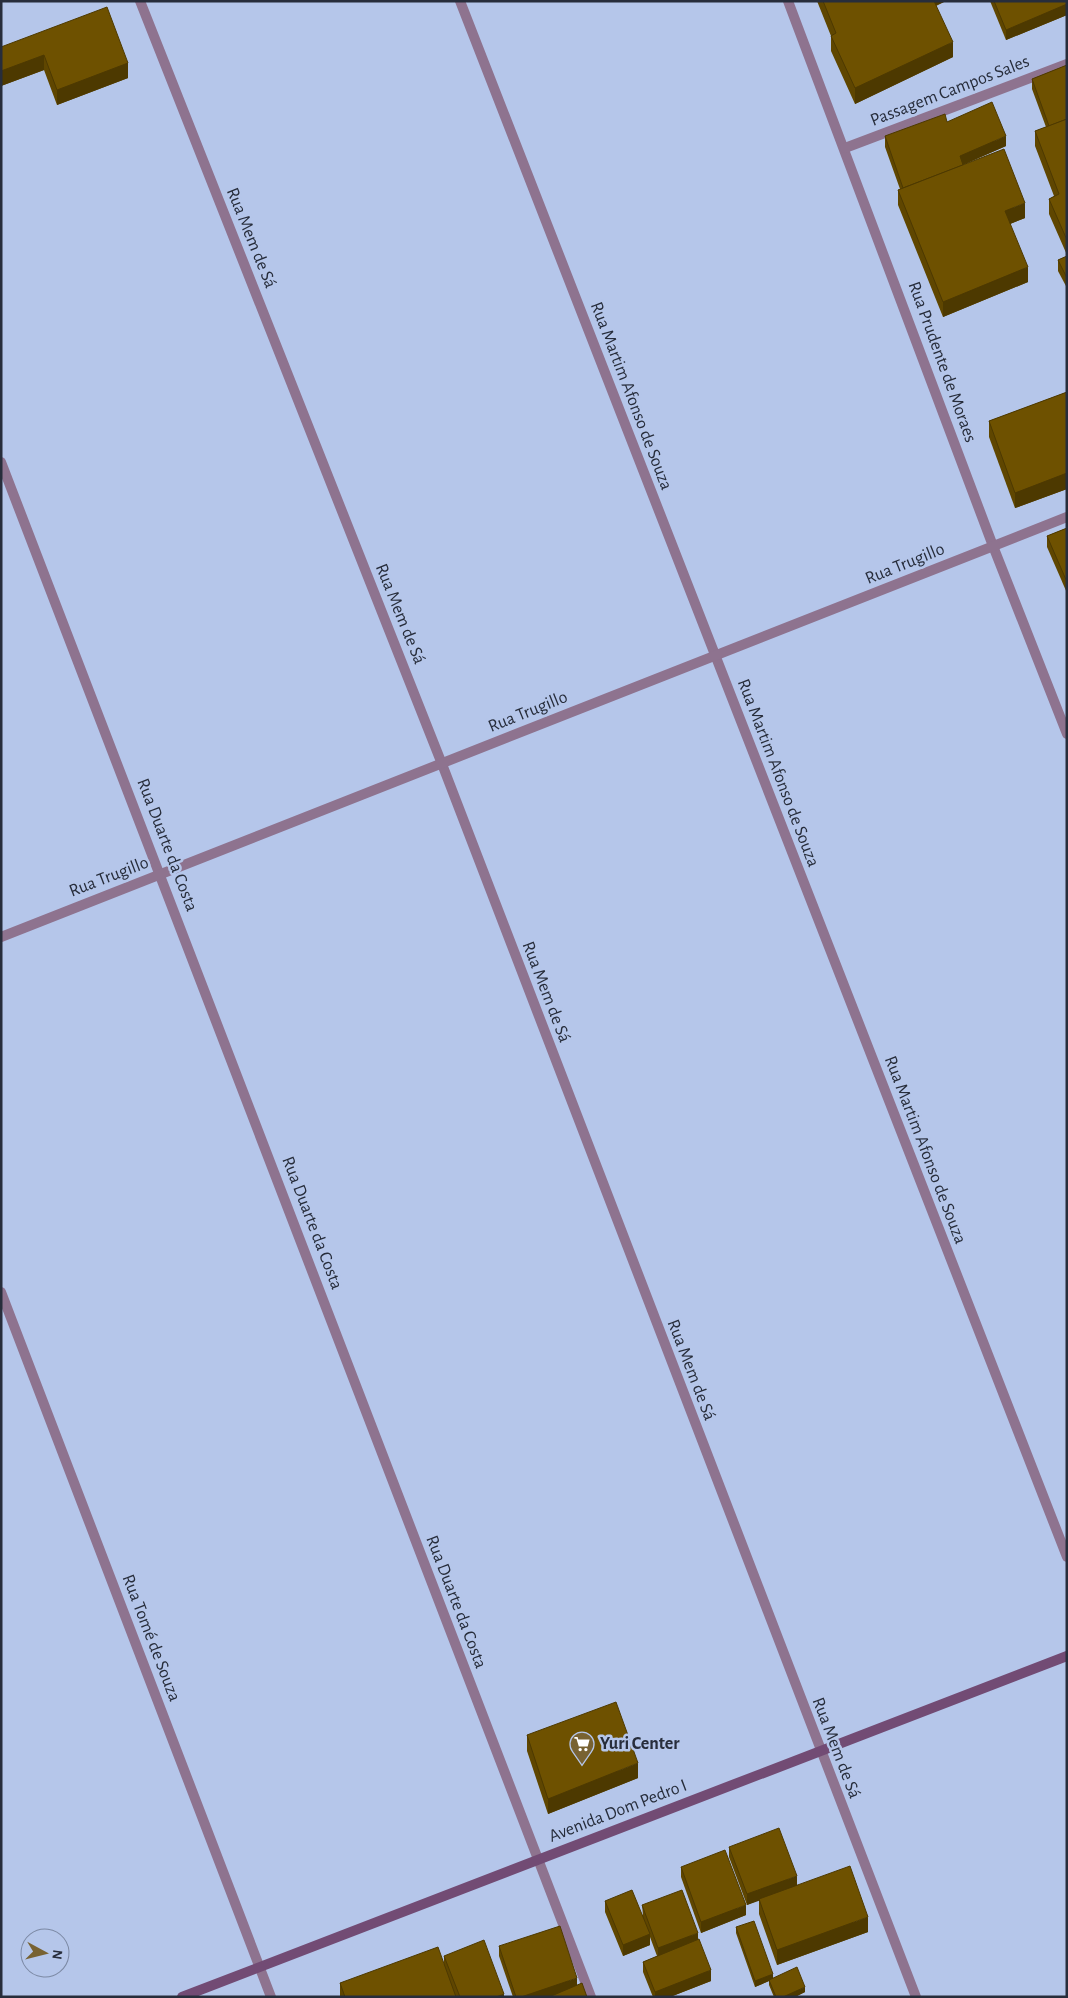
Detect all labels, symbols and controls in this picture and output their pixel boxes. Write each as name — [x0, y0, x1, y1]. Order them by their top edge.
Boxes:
street label: Passagem Campos Sales — [868, 52, 1032, 130]
street label: Rua Mem de Sá — [223, 185, 279, 291]
street label: Rua Prudente de Moraes — [904, 279, 980, 445]
street label: Rua Martim Afonso de Souza — [587, 299, 675, 493]
street label: Rua Trugillo — [863, 540, 947, 588]
street label: Rua Mem de Sá — [372, 561, 428, 667]
street label: Rua Martim Afonso de Souza — [734, 676, 822, 870]
street label: Rua Trugillo — [486, 688, 570, 736]
street label: Rua Duarte da Costa — [133, 776, 201, 914]
street label: Rua Trugillo — [67, 854, 151, 900]
street label: Rua Mem de Sá — [518, 939, 574, 1045]
street label: Rua Martim Afonso de Souza — [881, 1053, 969, 1247]
street label: Rua Duarte da Costa — [278, 1154, 346, 1292]
street label: Rua Mem de Sá — [663, 1317, 719, 1423]
street label: Rua Duarte da Costa — [422, 1533, 490, 1671]
street label: Rua Tomé de Souza — [118, 1572, 184, 1704]
street label: Rua Mem de Sá — [808, 1695, 864, 1801]
supermarket icon: Yuri Center — [569, 1731, 595, 1765]
place label: Yuri Center — [600, 1735, 680, 1753]
street label: Avenida Dom Pedro I — [546, 1776, 690, 1846]
north arrow — [20, 1928, 70, 1978]
text: N — [49, 1949, 64, 1960]

